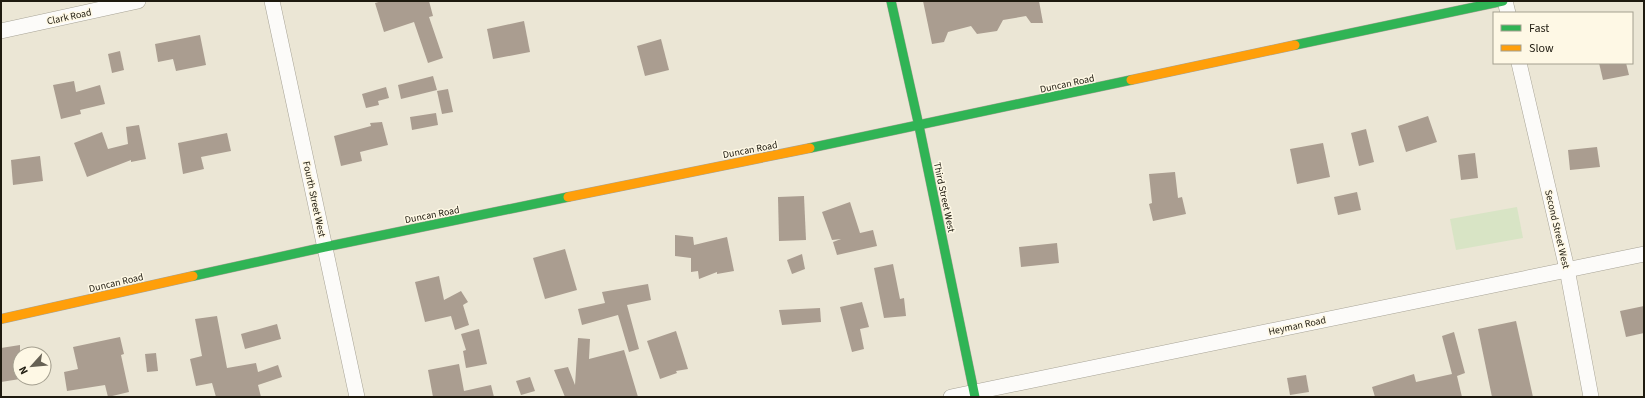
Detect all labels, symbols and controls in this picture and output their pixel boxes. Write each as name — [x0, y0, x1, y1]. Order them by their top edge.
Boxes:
street label: Clark Road — [46, 5, 93, 29]
legend — [1493, 12, 1633, 64]
text: Fast — [1529, 20, 1549, 37]
text: Slow — [1529, 40, 1554, 57]
street label: Duncan Road — [1039, 71, 1096, 97]
street label: Duncan Road — [722, 138, 779, 162]
street label: Fourth Street West — [299, 160, 329, 239]
street label: Third Street West — [930, 161, 958, 234]
street label: Second Street West — [1541, 189, 1573, 271]
street label: Duncan Road — [404, 203, 461, 227]
street label: Duncan Road — [88, 270, 145, 296]
street label: Heyman Road — [1267, 313, 1327, 339]
north arrow — [12, 346, 52, 386]
text: N — [15, 364, 32, 377]

